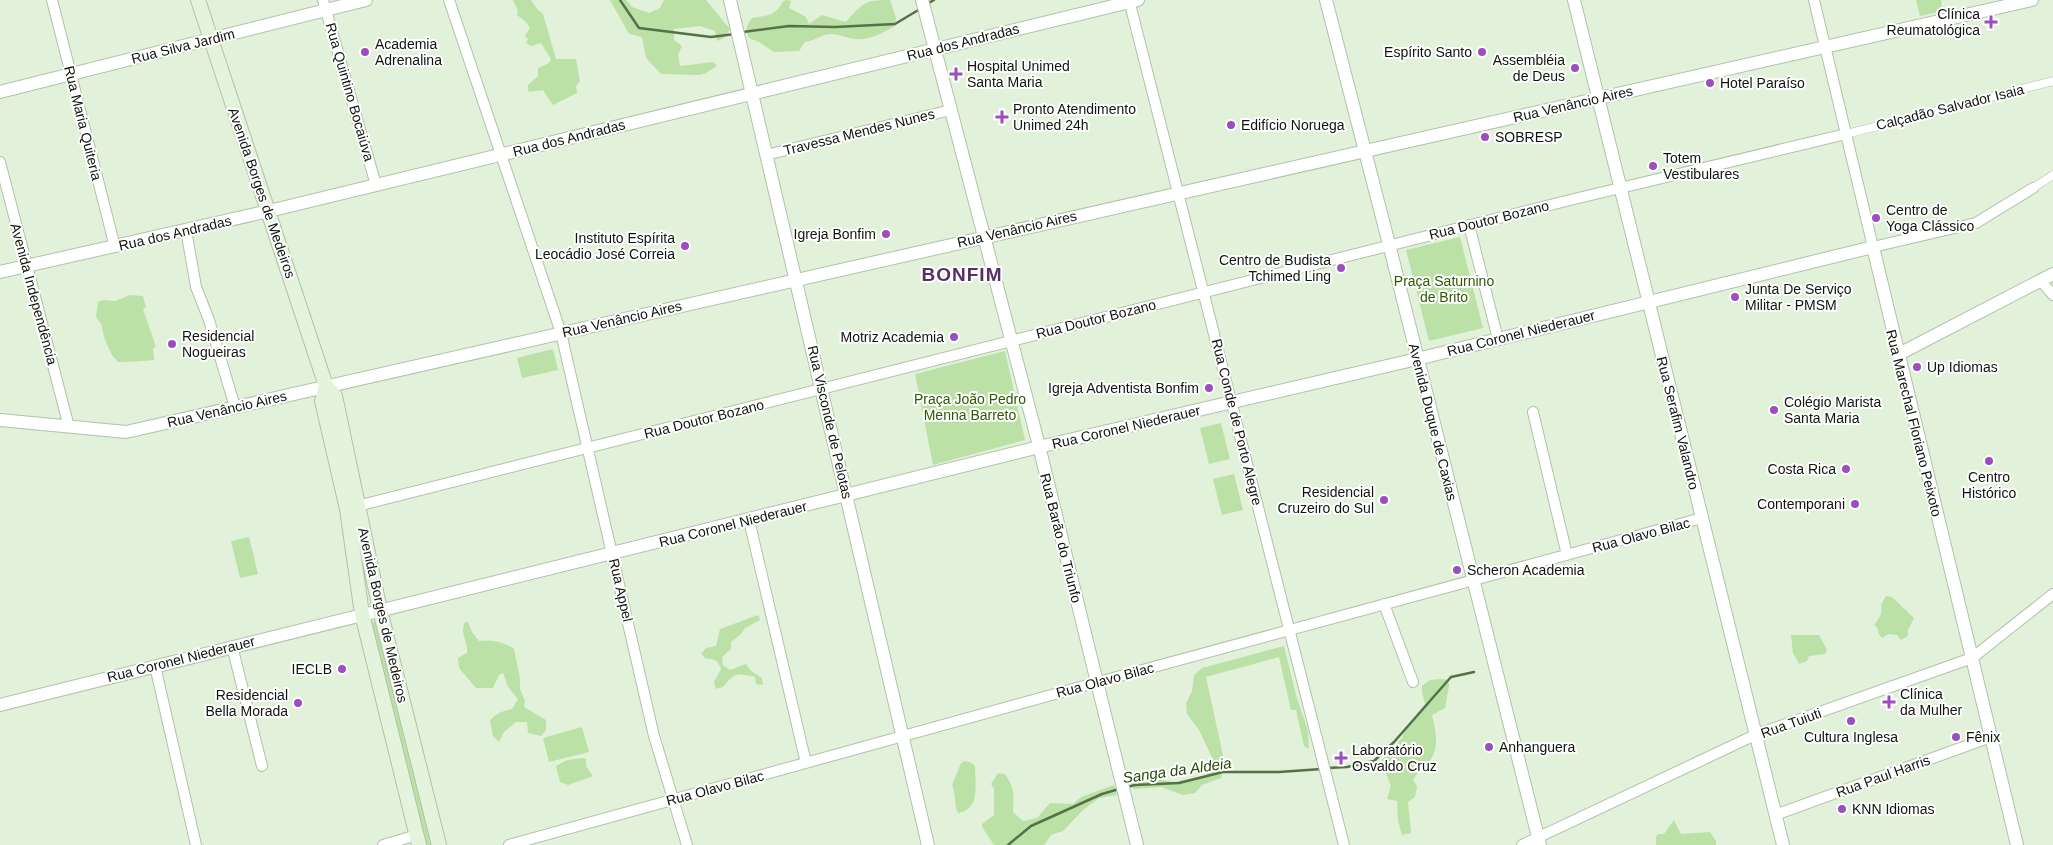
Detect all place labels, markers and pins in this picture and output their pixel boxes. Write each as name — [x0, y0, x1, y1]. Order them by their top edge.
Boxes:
place label: Clínica Reumatológica — [1887, 6, 1980, 38]
marker: Clínica Reumatológica — [1984, 15, 1998, 29]
place label: Academia Adrenalina — [375, 36, 442, 68]
place label: Espírito Santo — [1384, 44, 1472, 60]
marker: Academia Adrenalina — [359, 46, 371, 58]
marker: Espírito Santo — [1476, 46, 1488, 58]
place label: Assembléia de Deus — [1493, 52, 1565, 84]
place label: Hospital Unimed Santa Maria — [967, 58, 1070, 90]
marker: Assembléia de Deus — [1569, 62, 1581, 74]
marker: Hospital Unimed Santa Maria — [949, 67, 963, 81]
place label: Hotel Paraíso — [1720, 75, 1805, 91]
marker: Hotel Paraíso — [1704, 77, 1716, 89]
place label: Pronto Atendimento Unimed 24h — [1013, 101, 1136, 133]
marker: Pronto Atendimento Unimed 24h — [995, 110, 1009, 124]
place label: Edifício Noruega — [1241, 117, 1345, 133]
marker: Edifício Noruega — [1225, 119, 1237, 131]
place label: SOBRESP — [1495, 129, 1563, 145]
marker: SOBRESP — [1479, 131, 1491, 143]
place label: Totem Vestibulares — [1663, 150, 1739, 182]
marker: Totem Vestibulares — [1647, 160, 1659, 172]
place label: Centro de Yoga Clássico — [1886, 202, 1974, 234]
marker: Centro de Yoga Clássico — [1870, 212, 1882, 224]
place label: Igreja Bonfim — [794, 226, 876, 242]
marker: Igreja Bonfim — [880, 228, 892, 240]
place label: Instituto Espírita Leocádio José Correia — [535, 230, 675, 262]
marker: Instituto Espírita Leocádio José Correia — [679, 240, 691, 252]
place label: Centro de Budista Tchimed Ling — [1219, 252, 1331, 284]
marker: Centro de Budista Tchimed Ling — [1335, 262, 1347, 274]
place label: Junta De Serviço Militar - PMSM — [1745, 281, 1852, 313]
marker: Junta De Serviço Militar - PMSM — [1729, 291, 1741, 303]
place label: Residencial Nogueiras — [182, 328, 254, 360]
place label: Motriz Academia — [841, 329, 944, 345]
marker: Motriz Academia — [948, 331, 960, 343]
marker: Residencial Nogueiras — [166, 338, 178, 350]
place label: Up Idiomas — [1927, 359, 1998, 375]
marker: Up Idiomas — [1911, 361, 1923, 373]
place label: Igreja Adventista Bonfim — [1048, 380, 1199, 396]
marker: Igreja Adventista Bonfim — [1203, 382, 1215, 394]
place label: Colégio Marista Santa Maria — [1784, 394, 1881, 426]
marker: Colégio Marista Santa Maria — [1768, 404, 1780, 416]
marker: Centro Histórico — [1983, 455, 1995, 467]
place label: Costa Rica — [1768, 461, 1836, 477]
marker: Costa Rica — [1840, 463, 1852, 475]
place label: Centro Histórico — [1962, 469, 2016, 501]
place label: Residencial Cruzeiro do Sul — [1278, 484, 1374, 516]
marker: Residencial Cruzeiro do Sul — [1378, 494, 1390, 506]
place label: Contemporani — [1757, 496, 1845, 512]
marker: Contemporani — [1849, 498, 1861, 510]
place label: Scheron Academia — [1467, 562, 1585, 578]
marker: Scheron Academia — [1451, 564, 1463, 576]
place label: IECLB — [292, 661, 332, 677]
marker: IECLB — [336, 663, 348, 675]
place label: Clínica da Mulher — [1900, 686, 1963, 718]
place label: Residencial Bella Morada — [206, 687, 288, 719]
marker: Clínica da Mulher — [1882, 695, 1896, 709]
marker: Residencial Bella Morada — [292, 697, 304, 709]
marker: Cultura Inglesa — [1845, 715, 1857, 727]
place label: Cultura Inglesa — [1804, 729, 1898, 745]
place label: Fênix — [1966, 729, 2000, 745]
marker: Fênix — [1950, 731, 1962, 743]
place label: Anhanguera — [1499, 739, 1576, 755]
marker: Anhanguera — [1483, 741, 1495, 753]
place label: Laboratório Osvaldo Cruz — [1352, 742, 1437, 774]
marker: Laboratório Osvaldo Cruz — [1334, 751, 1348, 765]
place label: KNN Idiomas — [1852, 801, 1934, 817]
marker: KNN Idiomas — [1836, 803, 1848, 815]

